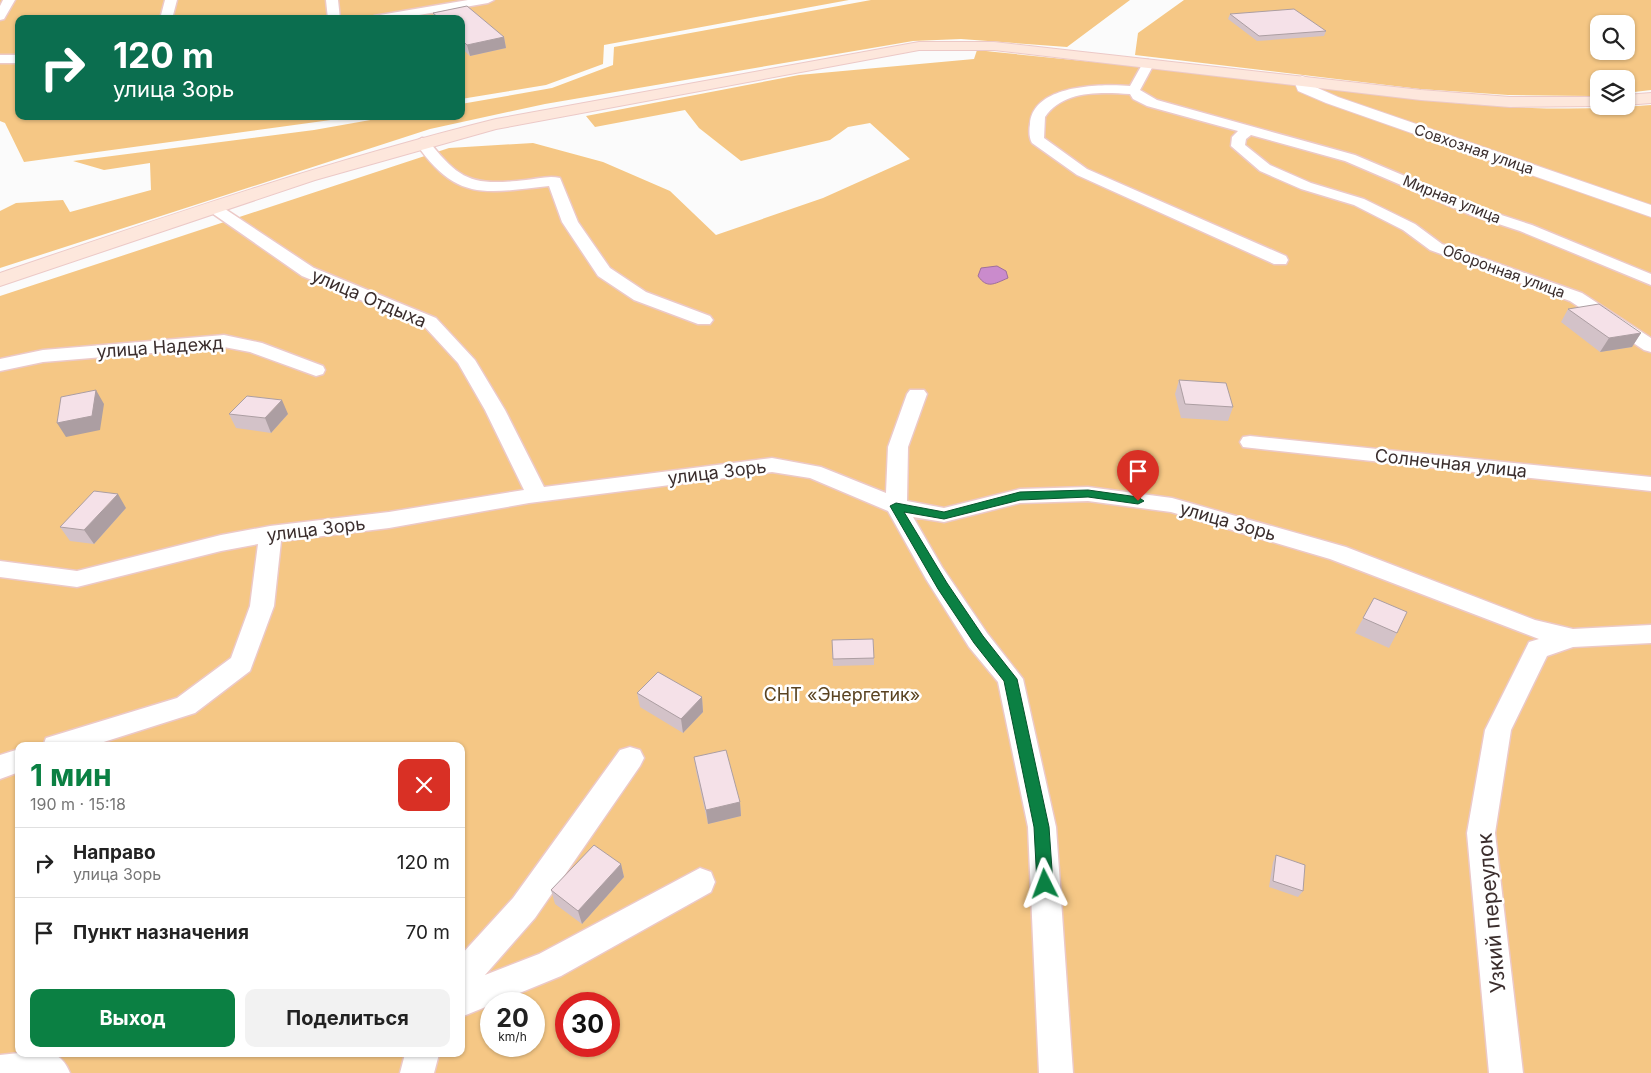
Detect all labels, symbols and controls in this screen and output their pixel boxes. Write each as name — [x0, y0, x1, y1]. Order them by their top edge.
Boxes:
map controls — [1590, 15, 1635, 115]
button: search — [1590, 15, 1635, 60]
text: 120 m — [113, 34, 214, 76]
icon: right — [30, 35, 95, 100]
button: layers — [1590, 70, 1635, 115]
text: улица Зорь — [113, 76, 234, 102]
street label: Совхозная улица — [1412, 120, 1536, 178]
street label: Мирная улица — [1400, 171, 1504, 227]
street label: Оборонная улица — [1440, 240, 1568, 302]
street label: улица Отдыха — [308, 264, 430, 332]
street label: улица Надежд — [96, 332, 224, 362]
street label: Солнечная улица — [1374, 445, 1528, 481]
pin — [1117, 450, 1159, 501]
street label: улица Зорь — [666, 456, 768, 488]
icon: arrive — [1124, 457, 1152, 485]
street label: улица Зорь — [1177, 497, 1279, 545]
street label: улица Зорь — [265, 513, 367, 545]
park label: СНТ «Энергетик» — [764, 684, 920, 705]
text: 1 мин — [30, 757, 112, 793]
button: close — [398, 759, 450, 811]
text: 190 m · 15:18 — [30, 794, 126, 814]
street label: Узкий переулок — [1472, 831, 1510, 994]
text: Направо — [73, 841, 156, 864]
icon: right — [30, 849, 58, 877]
text: 120 m — [397, 851, 450, 874]
position arrow — [1018, 857, 1070, 909]
text: улица Зорь — [73, 864, 161, 884]
icon: arrive — [30, 919, 58, 947]
text: Пункт назначения — [73, 921, 249, 944]
text: 70 m — [406, 921, 450, 944]
button: Выход — [30, 989, 235, 1047]
button: Поделиться — [245, 989, 450, 1047]
speed limit sign: 30 — [555, 992, 620, 1057]
text: 20 — [496, 1003, 529, 1033]
text: km/h — [498, 1029, 527, 1044]

